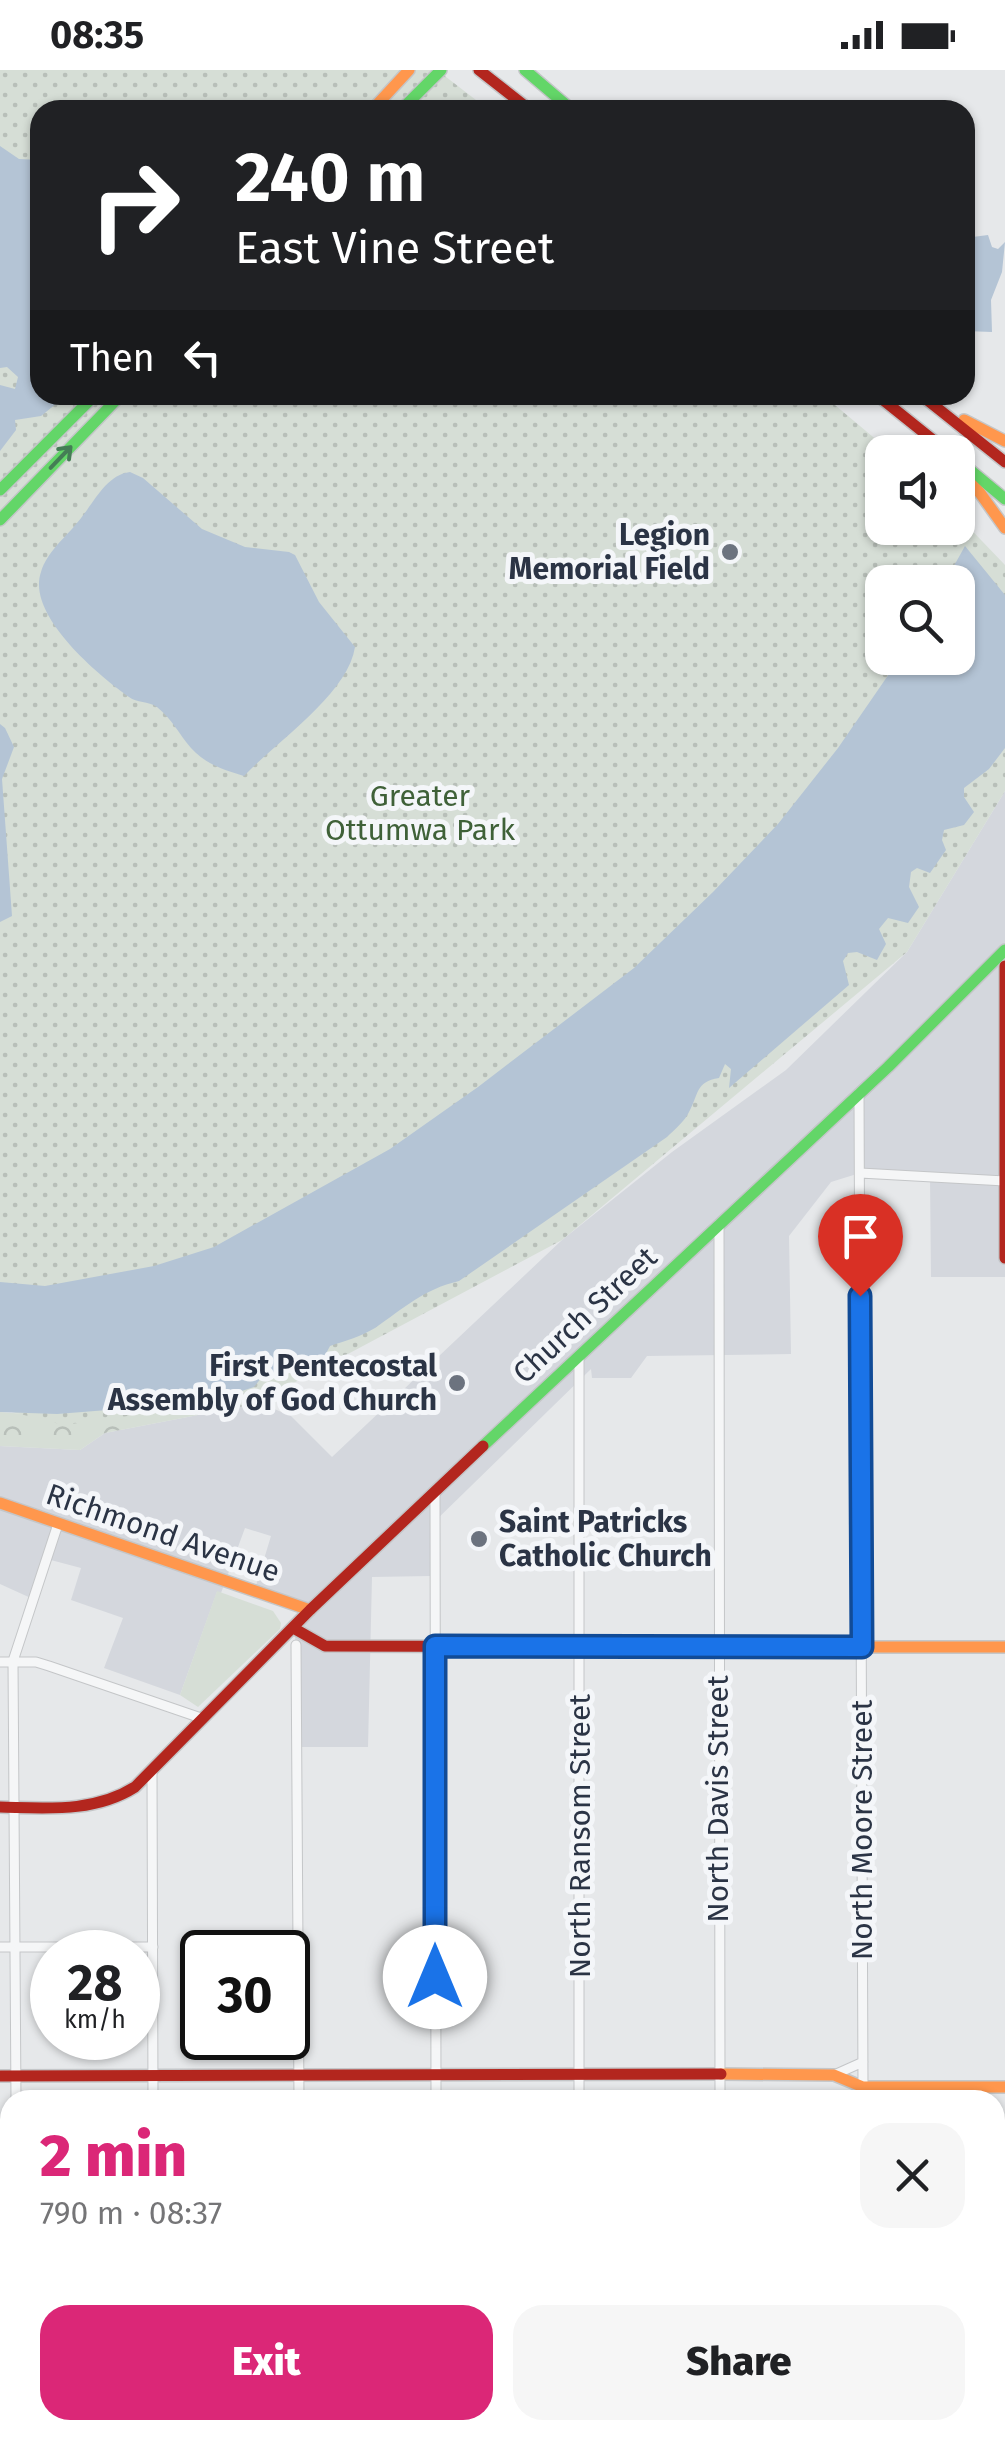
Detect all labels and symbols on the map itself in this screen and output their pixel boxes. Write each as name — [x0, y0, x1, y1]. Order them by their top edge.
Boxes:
one-way arrow — [48, 446, 72, 470]
place label: Legion Memorial Field — [509, 517, 710, 587]
marker: Legion Memorial Field — [719, 541, 741, 563]
park label: Greater Ottumwa Park — [325, 778, 516, 848]
pin — [818, 1194, 903, 1297]
street label: Church Street — [506, 1239, 664, 1391]
place label: First Pentecostal Assembly of God Church — [107, 1348, 437, 1418]
marker: First Pentecostal Assembly of God Church — [446, 1372, 468, 1394]
street label: Richmond Avenue — [41, 1476, 285, 1590]
place label: Saint Patricks Catholic Church — [499, 1504, 712, 1574]
marker: Saint Patricks Catholic Church — [468, 1528, 490, 1550]
street label: North Davis Street — [700, 1675, 736, 1923]
street label: North Ransom Street — [562, 1694, 598, 1978]
street label: North Moore Street — [844, 1699, 880, 1960]
position arrow — [383, 1925, 487, 2029]
speed limit sign: 30 — [180, 1930, 310, 2060]

